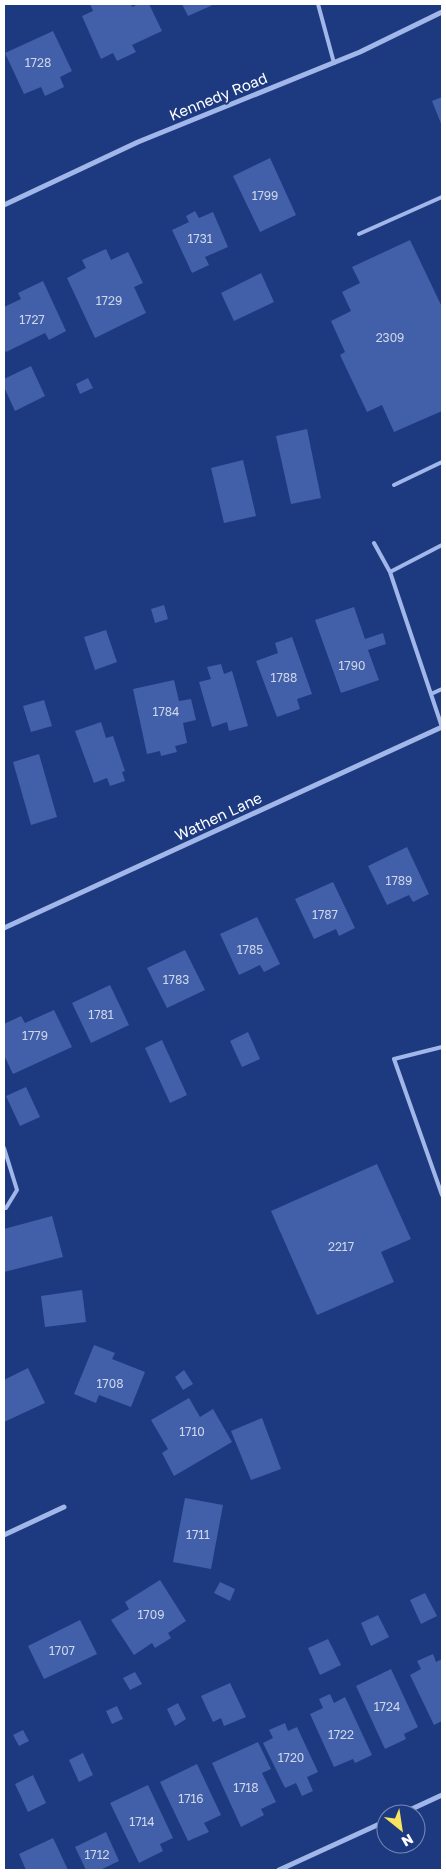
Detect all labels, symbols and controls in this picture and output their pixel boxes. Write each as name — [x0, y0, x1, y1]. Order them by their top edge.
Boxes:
house number: 1728 — [25, 55, 51, 70]
street label: Kennedy Road — [166, 68, 270, 124]
house number: 1799 — [252, 188, 278, 203]
house number: 1731 — [187, 231, 213, 246]
house number: 1729 — [96, 293, 122, 308]
house number: 1727 — [19, 312, 45, 327]
house number: 2309 — [376, 330, 404, 345]
house number: 1790 — [339, 658, 365, 673]
house number: 1788 — [271, 670, 297, 685]
house number: 1784 — [153, 704, 179, 719]
street label: Wathen Lane — [172, 788, 265, 844]
house number: 1789 — [386, 873, 412, 888]
house number: 1787 — [312, 907, 338, 922]
house number: 1785 — [237, 942, 263, 957]
house number: 1783 — [163, 972, 189, 987]
house number: 1781 — [88, 1007, 114, 1022]
house number: 1779 — [22, 1028, 48, 1043]
house number: 2217 — [328, 1239, 354, 1254]
house number: 1708 — [97, 1376, 123, 1391]
house number: 1710 — [179, 1424, 205, 1439]
house number: 1711 — [186, 1527, 210, 1542]
house number: 1709 — [138, 1607, 164, 1622]
house number: 1707 — [49, 1643, 75, 1658]
house number: 1724 — [374, 1699, 400, 1714]
house number: 1722 — [328, 1727, 354, 1742]
house number: 1720 — [278, 1750, 304, 1765]
house number: 1718 — [233, 1780, 259, 1795]
house number: 1716 — [178, 1791, 204, 1806]
north arrow — [376, 1804, 426, 1854]
house number: 1714 — [129, 1814, 155, 1829]
text: N — [399, 1831, 417, 1851]
house number: 1712 — [85, 1847, 110, 1862]

